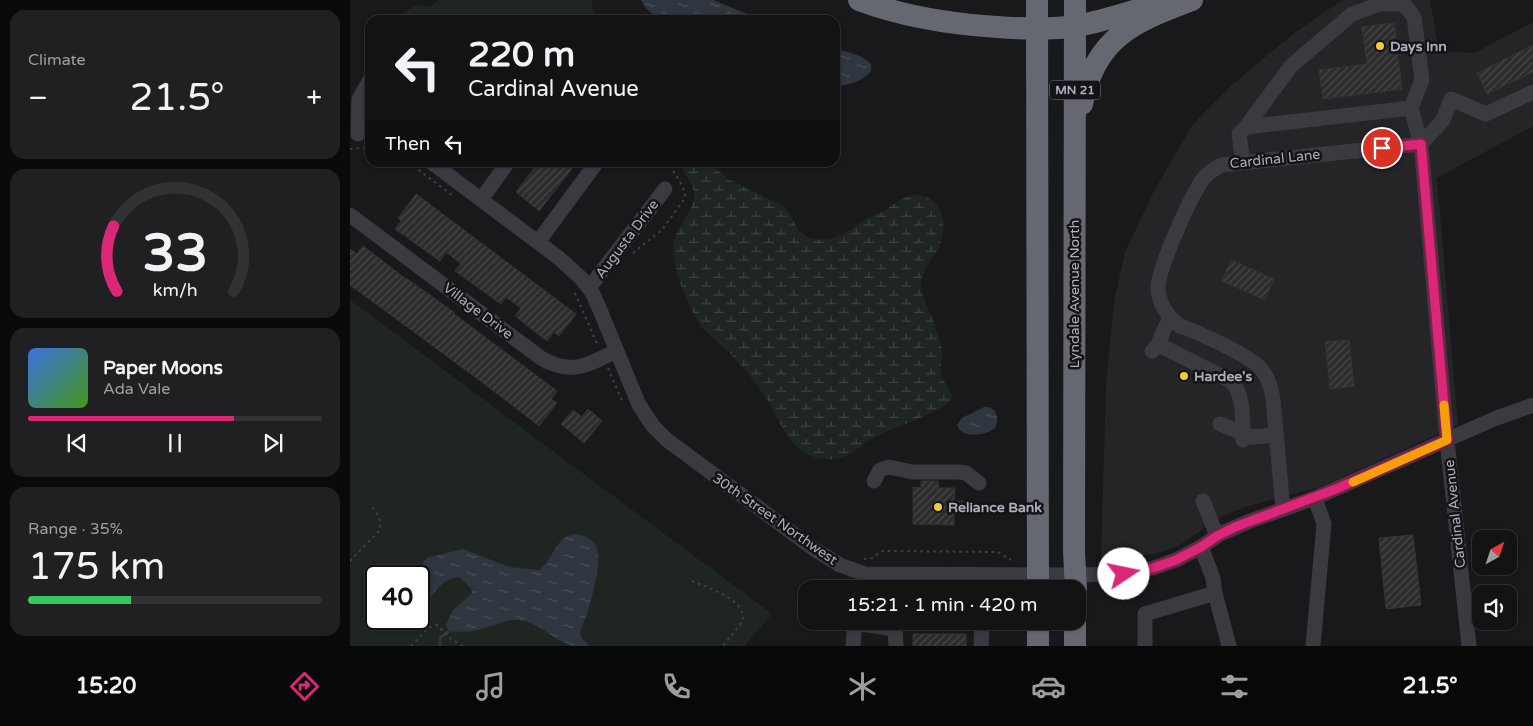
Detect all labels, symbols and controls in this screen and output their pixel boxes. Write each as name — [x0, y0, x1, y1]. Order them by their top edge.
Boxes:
text: 220 m — [468, 34, 575, 76]
icon: left — [385, 35, 450, 100]
place label: Days Inn — [1390, 38, 1447, 55]
marker: Days Inn — [1374, 40, 1386, 52]
text: Climate — [28, 50, 86, 70]
text: 21.5° — [130, 75, 225, 121]
text: Cardinal Avenue — [468, 76, 639, 102]
road number: MN 21 — [1050, 80, 1100, 100]
text: − — [28, 81, 48, 115]
text: + — [306, 81, 322, 115]
pin — [1361, 127, 1403, 169]
icon: left — [440, 130, 468, 158]
text: Then — [385, 133, 430, 155]
icon: arrive — [1368, 134, 1396, 162]
street label: Cardinal Lane — [1229, 146, 1321, 172]
street label: Augusta Drive — [592, 196, 662, 282]
street label: Lyndale Avenue North — [1066, 220, 1083, 368]
text: 33 — [142, 222, 208, 285]
street label: Village Drive — [440, 279, 516, 343]
text: km/h — [153, 280, 197, 301]
text: Paper Moons — [103, 357, 223, 379]
place label: Hardee's — [1194, 368, 1252, 385]
marker: Hardee's — [1178, 370, 1190, 382]
text: Ada Vale — [103, 379, 170, 399]
icon: previous — [63, 429, 91, 457]
icon: pause — [161, 429, 189, 457]
icon: next — [259, 429, 287, 457]
street label: Cardinal Avenue — [1441, 459, 1469, 569]
street label: 30th Street Northwest — [709, 469, 841, 569]
place label: Reliance Bank — [948, 499, 1042, 516]
marker: Reliance Bank — [932, 501, 944, 513]
text: Range · 35% — [28, 519, 123, 539]
north arrow — [1472, 530, 1518, 575]
map controls — [1472, 530, 1517, 630]
text: 175 km — [28, 544, 165, 590]
position arrow — [1097, 547, 1149, 599]
speed limit sign: 40 — [365, 565, 430, 630]
button: sound — [1472, 585, 1517, 630]
text: 15:21 · 1 min · 420 m — [846, 594, 1038, 616]
icon: directions — [287, 669, 322, 704]
icon: music — [473, 669, 508, 704]
icon: phone — [659, 669, 694, 704]
icon: climate — [845, 669, 880, 704]
icon: car — [1031, 669, 1066, 704]
icon: filters — [1217, 669, 1252, 704]
text: 15:20 — [75, 673, 136, 699]
text: 21.5° — [1402, 673, 1457, 699]

